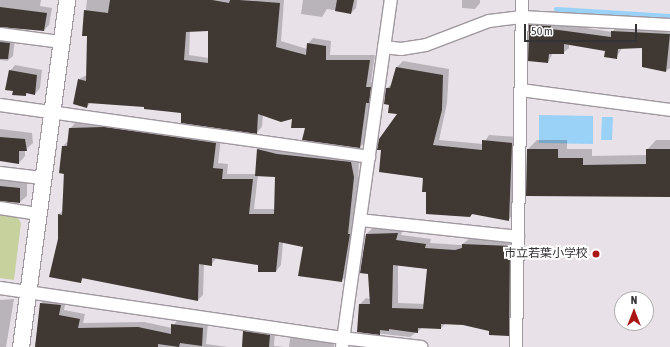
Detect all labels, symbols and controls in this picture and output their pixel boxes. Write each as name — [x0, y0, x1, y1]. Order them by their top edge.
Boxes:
scale bar — [526, 16, 639, 42]
text: 50 m — [531, 24, 553, 38]
place label: 市立若葉小学校 — [504, 247, 588, 261]
marker: 市立若葉小学校 — [591, 249, 601, 259]
north arrow — [614, 291, 654, 331]
text: N — [631, 294, 637, 306]

